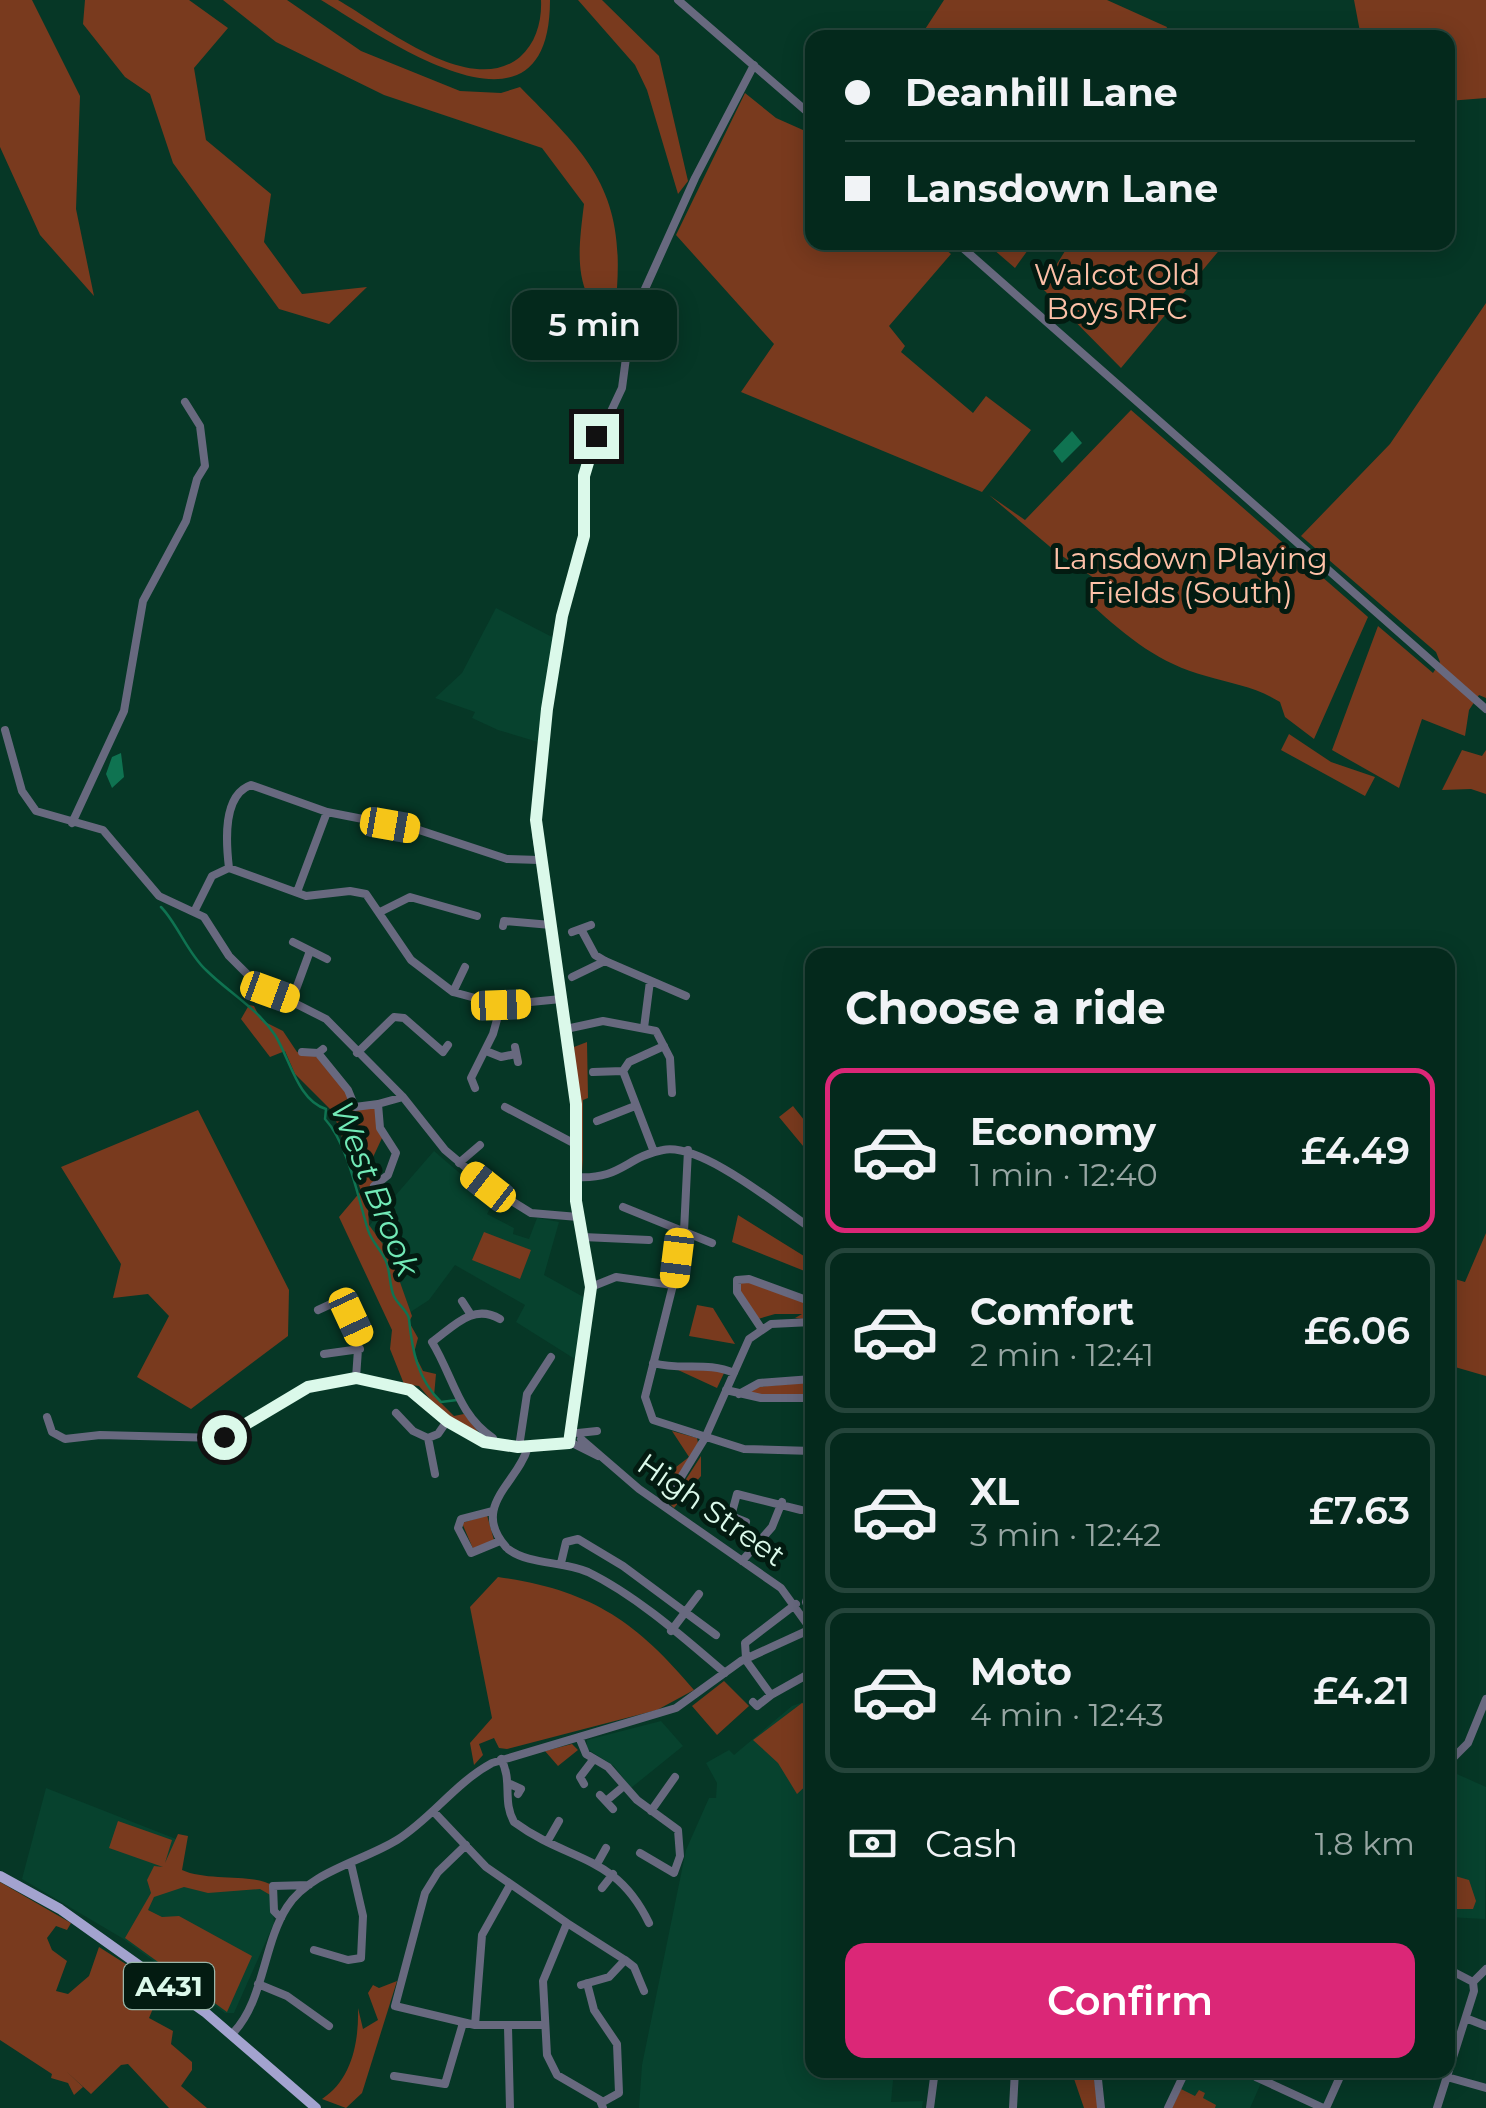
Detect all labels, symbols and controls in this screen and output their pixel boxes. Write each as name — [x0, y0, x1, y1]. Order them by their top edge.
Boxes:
text: Deanhill Lane — [905, 69, 1178, 116]
text: Lansdown Lane — [905, 165, 1218, 212]
park label: Walcot Old Boys RFC — [1034, 256, 1200, 327]
callout: 5 min — [514, 291, 678, 361]
text: 5 min — [548, 305, 641, 344]
route end — [574, 414, 619, 459]
park label: Lansdown Playing Fields (South) — [1052, 540, 1328, 611]
car — [358, 805, 422, 845]
car — [237, 968, 303, 1016]
text: Choose a ride — [845, 980, 1166, 1035]
car — [470, 989, 532, 1021]
water label: West Brook — [323, 1096, 429, 1284]
icon: car — [850, 1106, 940, 1196]
text: Economy — [970, 1108, 1156, 1155]
text: £4.49 — [1301, 1127, 1410, 1174]
text: 1 min · 12:40 — [970, 1155, 1158, 1194]
car — [455, 1157, 521, 1217]
car — [658, 1226, 696, 1290]
car — [325, 1283, 377, 1351]
icon: car — [850, 1286, 940, 1376]
text: Comfort — [970, 1288, 1134, 1335]
text: £6.06 — [1304, 1307, 1410, 1354]
text: 2 min · 12:41 — [970, 1335, 1154, 1374]
route start — [202, 1415, 247, 1460]
street label: High Street — [630, 1445, 792, 1574]
icon: car — [850, 1466, 940, 1556]
text: XL — [970, 1468, 1019, 1515]
text: £7.63 — [1309, 1487, 1410, 1534]
text: 3 min · 12:42 — [970, 1515, 1161, 1554]
icon: car — [850, 1646, 940, 1736]
text: Moto — [970, 1648, 1072, 1695]
text: £4.21 — [1313, 1667, 1410, 1714]
text: 4 min · 12:43 — [970, 1695, 1164, 1734]
icon: cash — [845, 1816, 900, 1871]
text: Cash — [925, 1820, 1018, 1867]
text: 1.8 km — [1315, 1824, 1415, 1863]
button: Confirm — [845, 1943, 1415, 2058]
road number: A431 — [124, 1963, 214, 2009]

